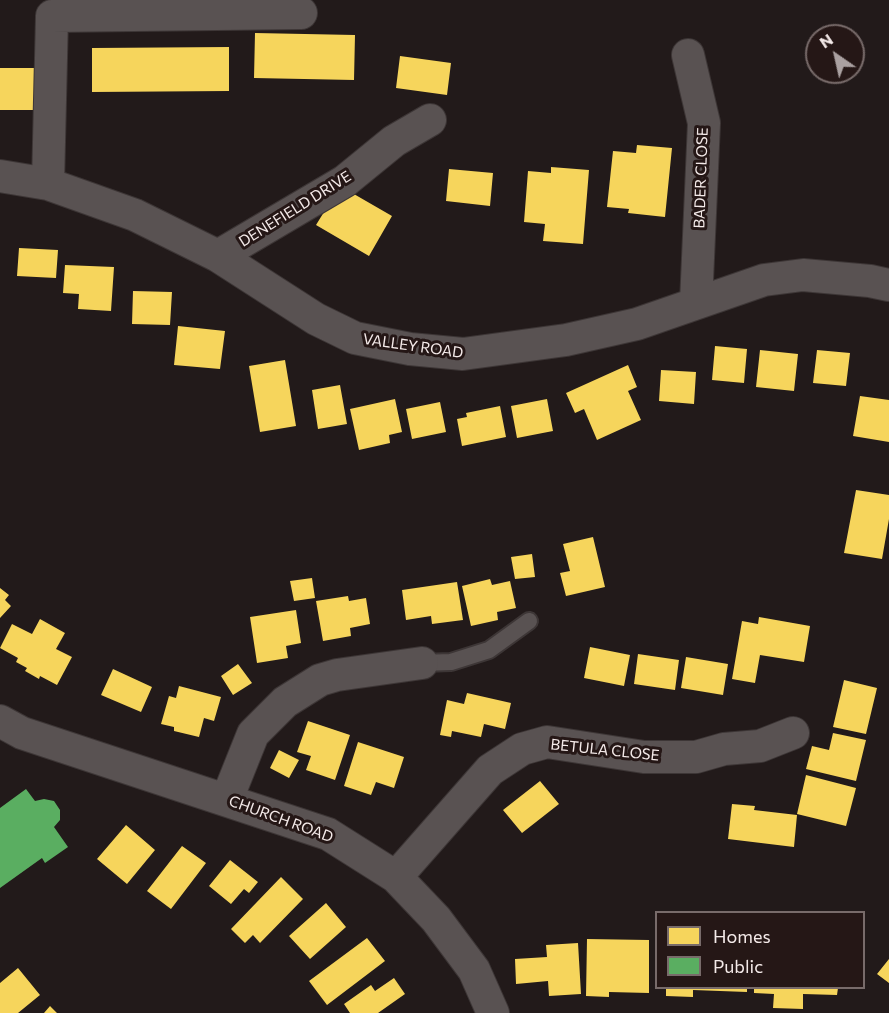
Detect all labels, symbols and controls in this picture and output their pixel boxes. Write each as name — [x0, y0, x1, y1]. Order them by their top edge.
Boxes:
north arrow — [805, 24, 865, 84]
text: N — [815, 29, 836, 52]
street label: BADER CLOSE — [690, 127, 712, 229]
street label: DENEFIELD DRIVE — [236, 167, 354, 251]
street label: VALLEY ROAD — [362, 330, 464, 362]
street label: BETULA CLOSE — [550, 735, 660, 765]
street label: CHURCH ROAD — [226, 792, 336, 846]
legend — [655, 911, 865, 989]
text: Homes — [713, 925, 771, 947]
text: Public — [713, 955, 763, 977]

